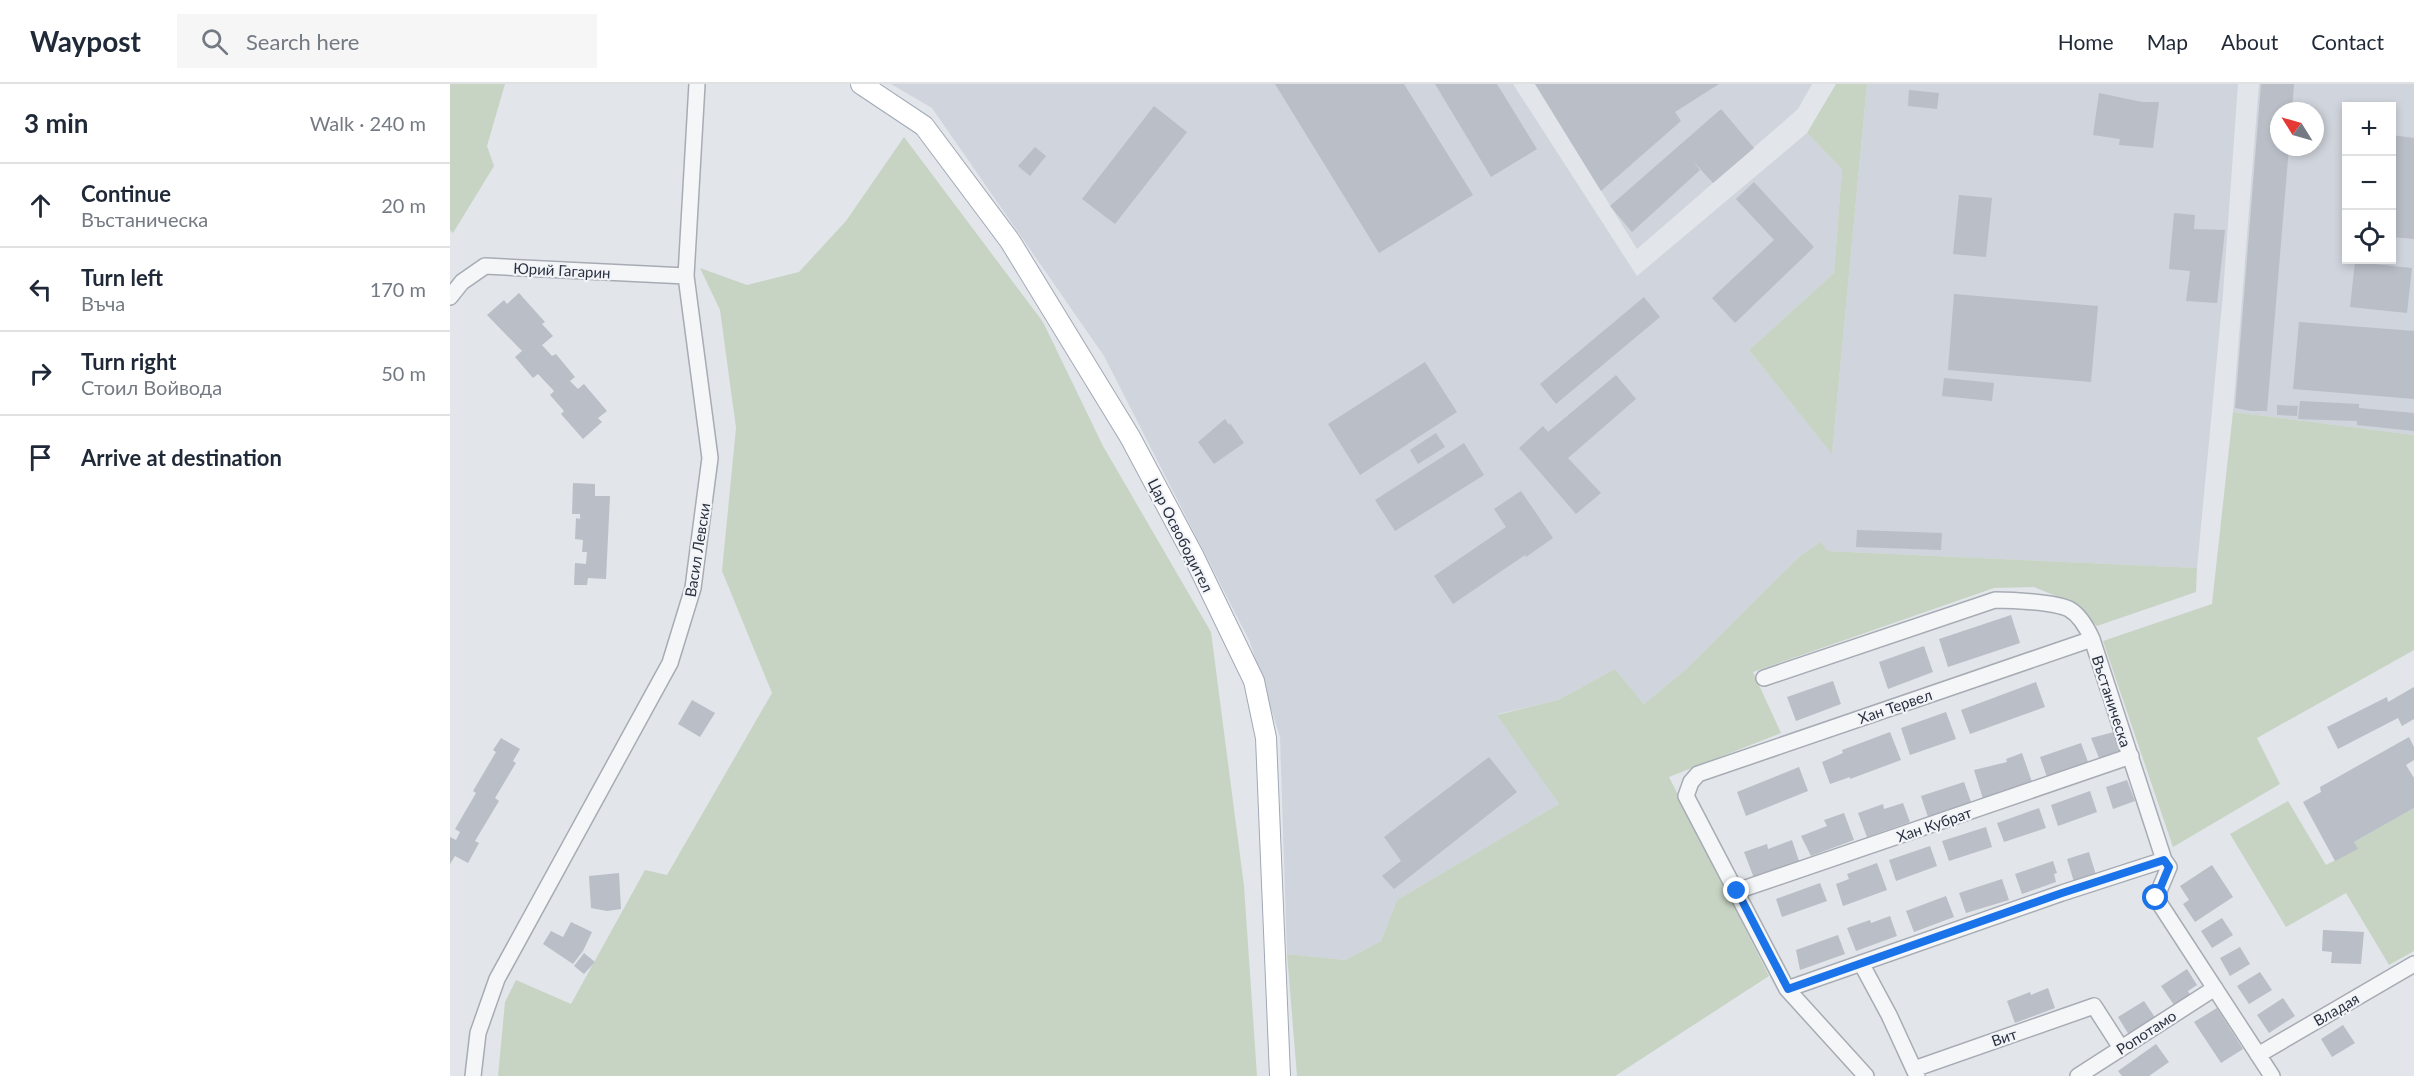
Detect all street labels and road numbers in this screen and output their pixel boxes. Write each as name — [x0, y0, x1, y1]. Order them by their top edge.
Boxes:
street label: Юрий Гагарин — [513, 258, 611, 282]
street label: Цар Освободител — [1145, 475, 1217, 595]
street label: Васил Левски — [681, 502, 713, 598]
street label: Въстаническа — [2089, 653, 2135, 749]
street label: Хан Тервел — [1856, 685, 1934, 727]
street label: Хан Кубрат — [1894, 803, 1974, 845]
street label: Владая — [2310, 989, 2362, 1029]
street label: Ропотамо — [2113, 1006, 2179, 1058]
street label: Вит — [1989, 1024, 2019, 1050]

